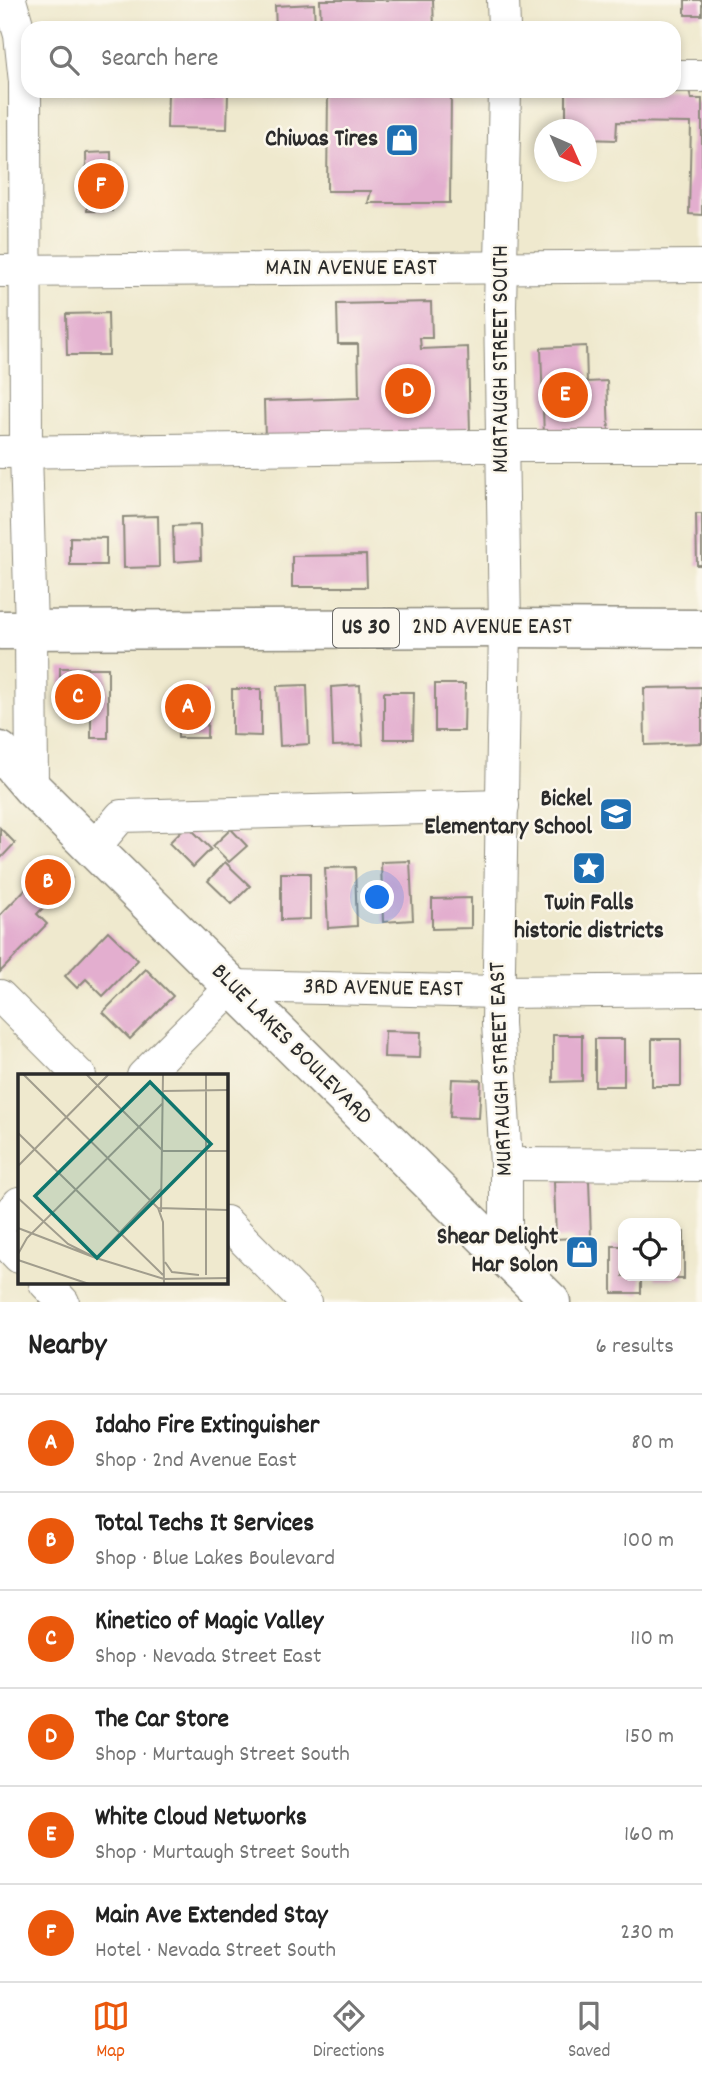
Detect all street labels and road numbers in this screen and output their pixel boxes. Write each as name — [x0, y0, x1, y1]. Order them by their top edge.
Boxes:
street label: MURTAUGH STREET SOUTH — [485, 245, 519, 473]
street label: MAIN AVENUE EAST — [265, 252, 437, 286]
road number: US 30 — [333, 608, 399, 648]
street label: 2ND AVENUE EAST — [412, 611, 572, 645]
street label: BLUE LAKES BOULEVARD — [203, 957, 379, 1133]
street label: MURTAUGH STREET EAST — [481, 961, 523, 1177]
street label: 3RD AVENUE EAST — [303, 971, 464, 1007]

